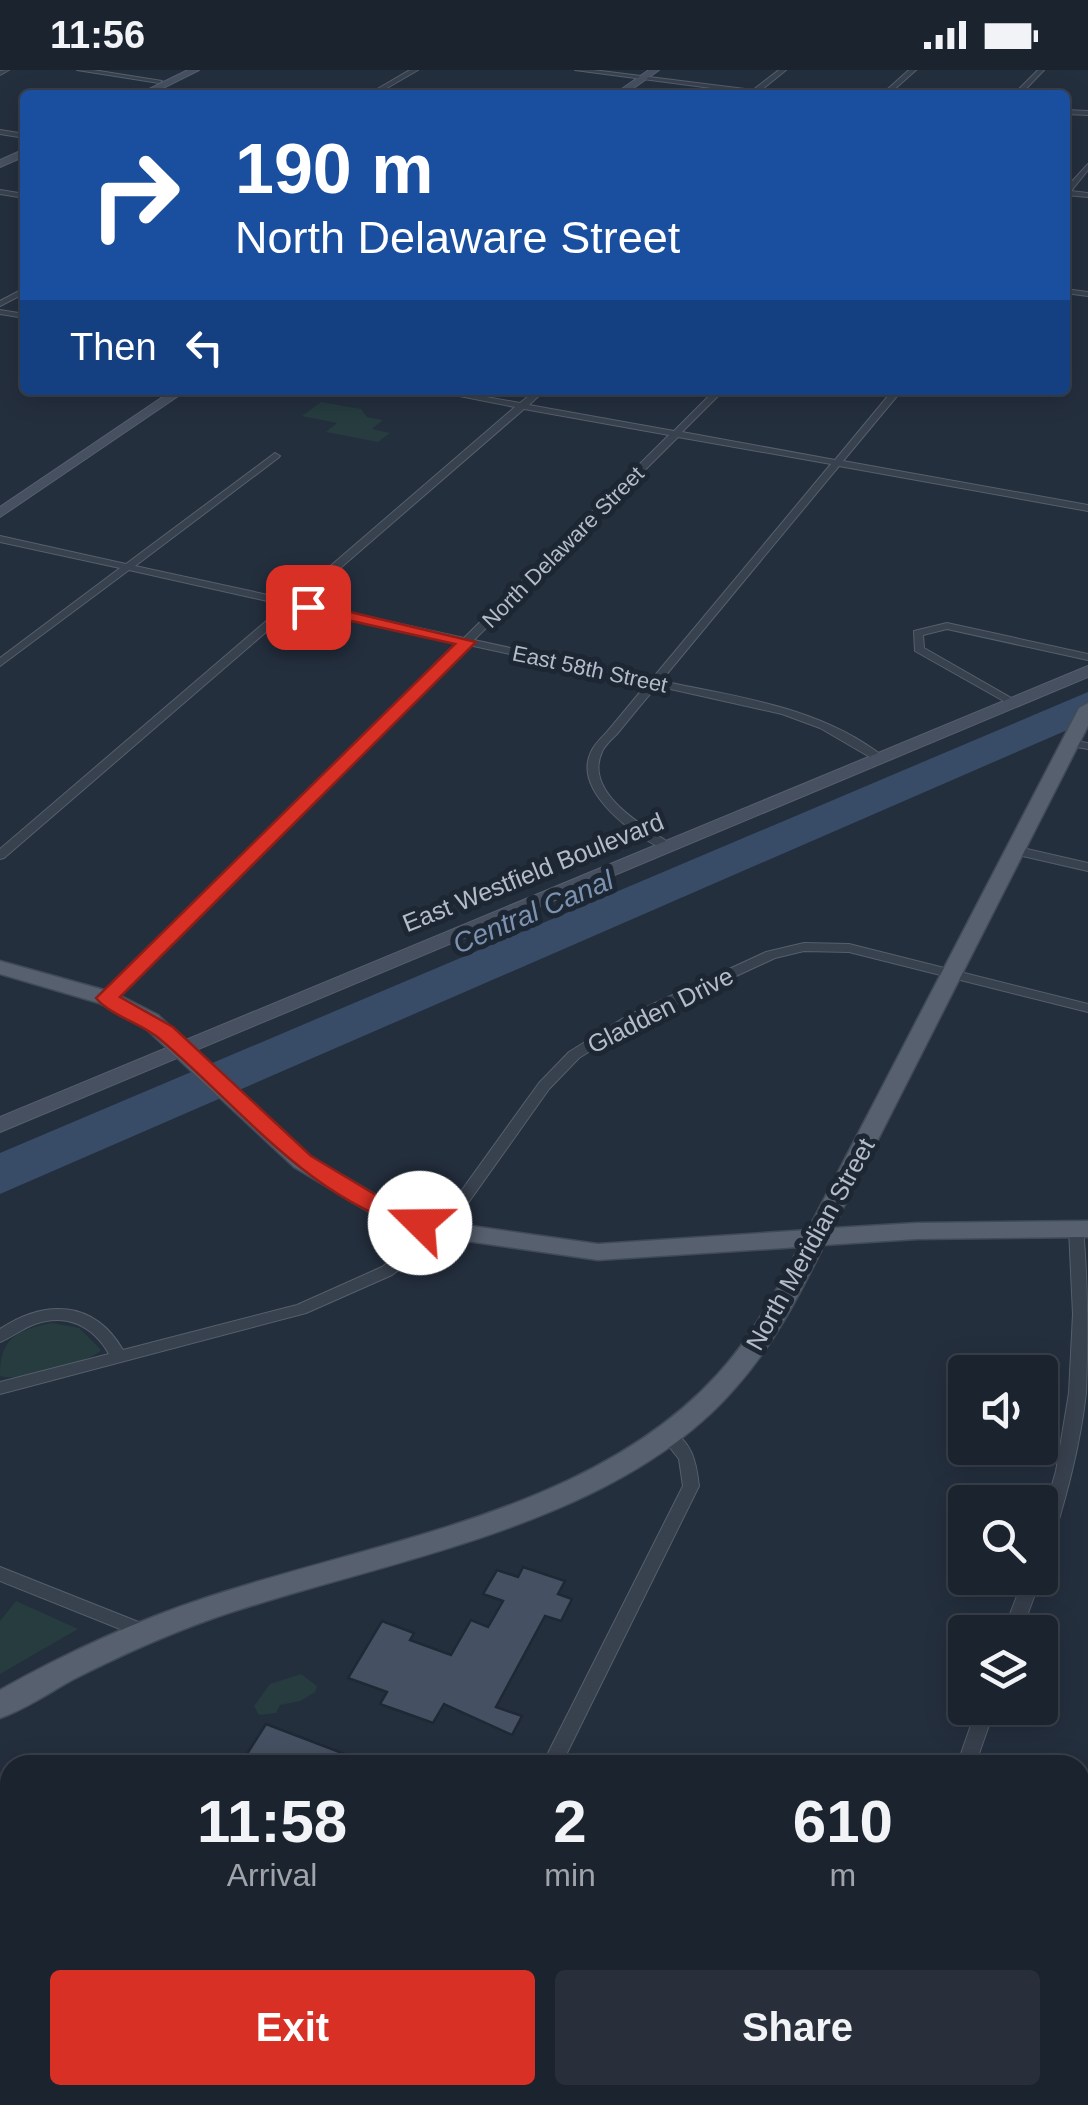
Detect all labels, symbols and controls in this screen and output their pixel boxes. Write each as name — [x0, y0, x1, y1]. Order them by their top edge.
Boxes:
text: 11:56 — [50, 14, 145, 56]
icon: right — [70, 130, 200, 260]
text: 190 m — [235, 130, 433, 208]
text: North Delaware Street — [235, 212, 680, 263]
icon: left — [177, 320, 232, 375]
text: Then — [70, 326, 157, 368]
street label: North Delaware Street — [477, 461, 649, 633]
pin — [266, 565, 351, 650]
icon: arrive — [281, 580, 336, 635]
street label: East 58th Street — [510, 640, 670, 698]
street label: East Westfield Boulevard — [398, 807, 668, 937]
water label: Central Canal — [448, 864, 619, 960]
street label: Gladden Drive — [582, 961, 738, 1059]
street label: North Meridian Street — [740, 1133, 880, 1355]
position arrow — [368, 1171, 472, 1275]
map controls — [948, 1355, 1058, 1725]
button: sound — [948, 1355, 1058, 1465]
button: search — [948, 1485, 1058, 1595]
button: layers — [948, 1615, 1058, 1725]
text: 11:58 — [197, 1788, 347, 1855]
text: 2 — [553, 1788, 587, 1855]
text: 610 — [793, 1788, 893, 1855]
text: Arrival — [227, 1857, 317, 1893]
text: min — [544, 1857, 596, 1893]
text: m — [830, 1857, 856, 1893]
button: Exit — [50, 1970, 535, 2085]
button: Share — [555, 1970, 1040, 2085]

